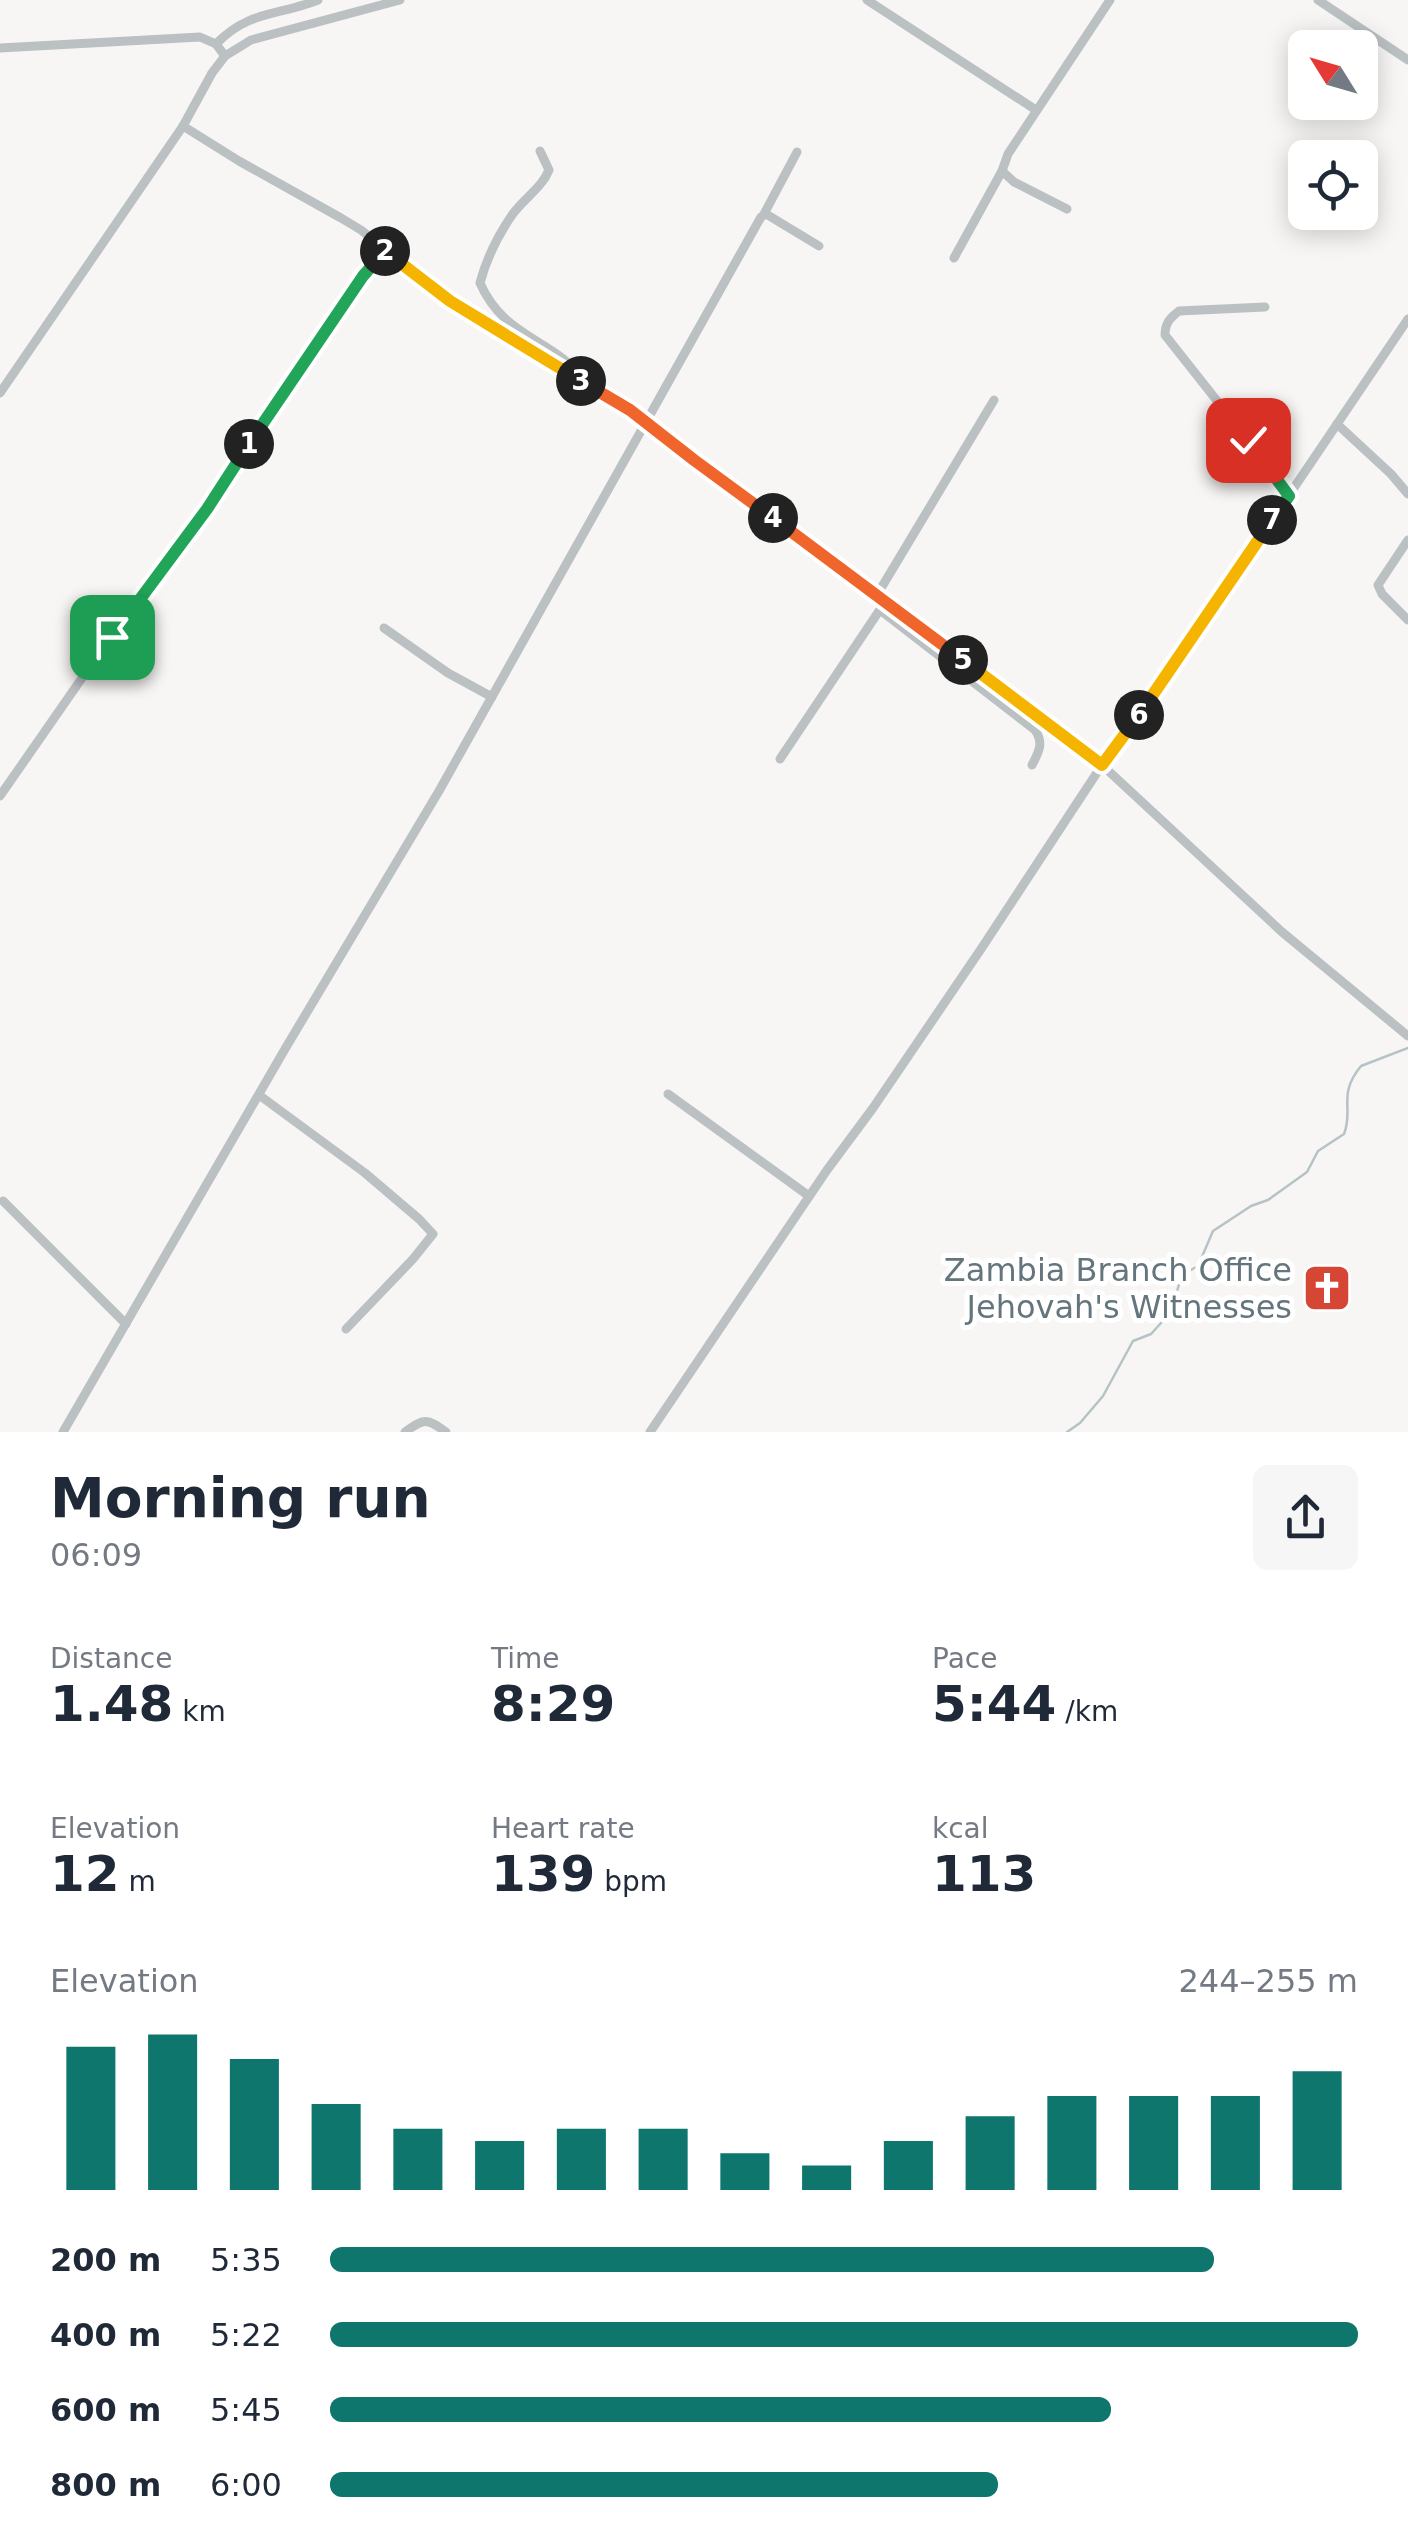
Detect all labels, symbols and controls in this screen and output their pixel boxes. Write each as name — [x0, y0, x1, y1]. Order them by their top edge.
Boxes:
north arrow — [1288, 30, 1378, 120]
map controls — [1288, 30, 1378, 230]
button: locate — [1288, 140, 1378, 230]
pin: 2 — [360, 226, 410, 276]
text: 2 — [375, 234, 395, 267]
pin: 3 — [556, 356, 606, 406]
text: 3 — [571, 364, 591, 397]
pin — [1206, 398, 1291, 483]
icon: check — [1221, 413, 1276, 468]
pin: 1 — [224, 419, 274, 469]
text: 1 — [239, 427, 259, 460]
pin: 4 — [748, 493, 798, 543]
pin: 7 — [1247, 495, 1297, 545]
text: 4 — [763, 501, 783, 534]
text: 7 — [1262, 503, 1282, 536]
pin — [70, 595, 155, 680]
icon: arrive — [85, 610, 140, 665]
pin: 5 — [938, 635, 988, 685]
text: 5 — [953, 643, 973, 676]
pin: 6 — [1114, 690, 1164, 740]
text: 6 — [1129, 698, 1149, 731]
place label: Zambia Branch Office Jehovah's Witnesses — [944, 1251, 1292, 1326]
church icon: Zambia Branch Office Jehovah's Witnesses — [1301, 1262, 1353, 1314]
button: share — [1253, 1465, 1358, 1570]
text: Morning run — [50, 1466, 431, 1530]
text: 06:09 — [50, 1536, 142, 1574]
text: Distance — [50, 1642, 172, 1675]
text: Time — [491, 1642, 560, 1675]
text: Pace — [932, 1642, 997, 1675]
text: 1.48 — [50, 1675, 173, 1733]
text: 8:29 — [491, 1675, 615, 1733]
text: 5:44 — [932, 1675, 1056, 1733]
text: km — [173, 1695, 226, 1728]
text: /km — [1056, 1695, 1118, 1728]
text: Elevation — [50, 1812, 180, 1845]
text: Heart rate — [491, 1812, 635, 1845]
text: kcal — [932, 1812, 989, 1845]
text: 12 — [50, 1845, 120, 1903]
text: 139 — [491, 1845, 595, 1903]
text: 113 — [932, 1845, 1036, 1903]
text: m — [120, 1865, 156, 1898]
text: bpm — [595, 1865, 667, 1898]
text: Elevation — [50, 1962, 199, 2000]
text: 244–255 m — [1179, 1962, 1358, 2000]
text: 200 m — [50, 2241, 161, 2279]
text: 5:35 — [210, 2241, 282, 2279]
text: 400 m — [50, 2316, 161, 2354]
text: 5:22 — [210, 2316, 282, 2354]
text: 600 m — [50, 2391, 161, 2429]
text: 5:45 — [210, 2391, 282, 2429]
text: 800 m — [50, 2466, 161, 2504]
text: 6:00 — [210, 2466, 282, 2504]

